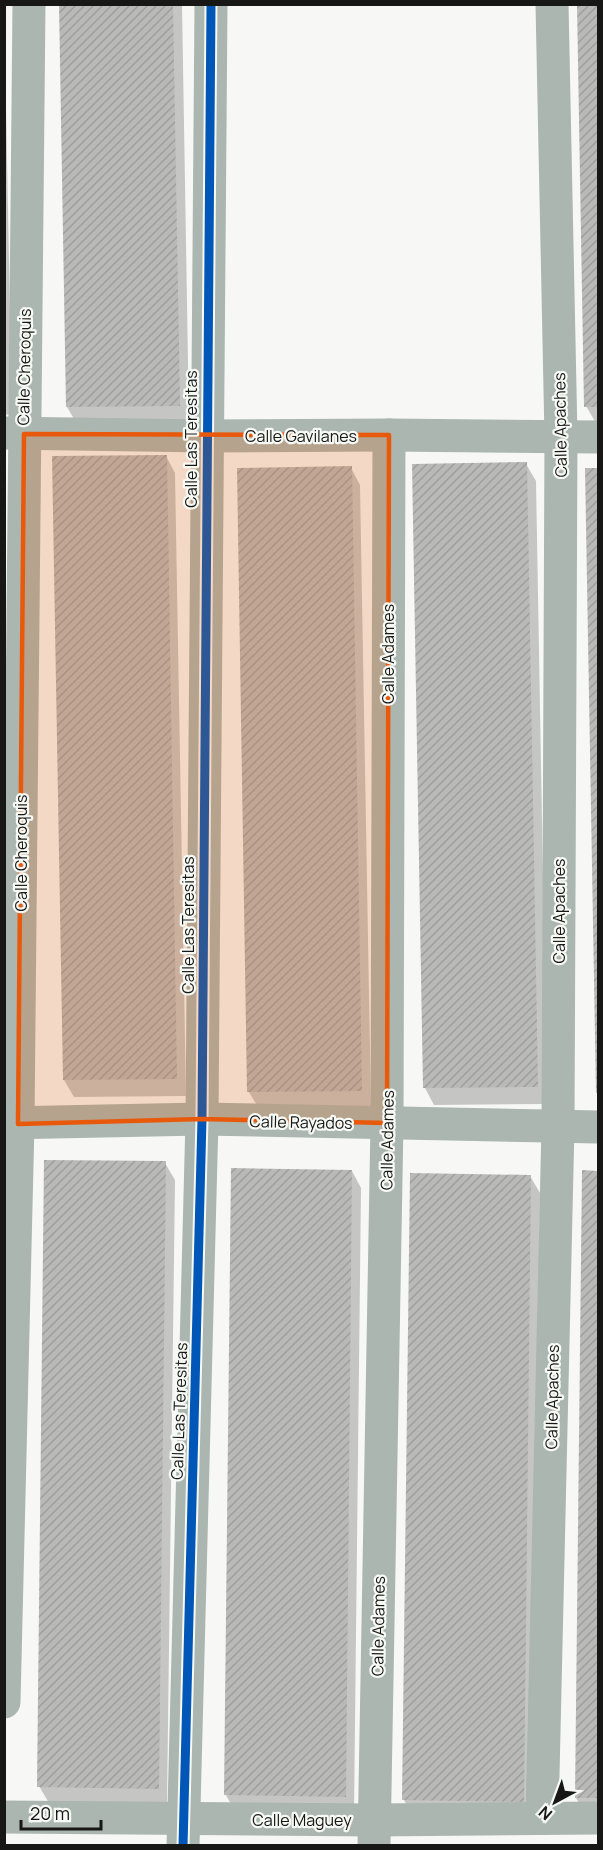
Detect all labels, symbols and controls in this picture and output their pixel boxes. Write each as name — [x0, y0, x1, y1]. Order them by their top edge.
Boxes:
street label: Calle Cheroquis — [12, 308, 36, 426]
street label: Calle Las Teresitas — [180, 370, 202, 508]
street label: Calle Apaches — [548, 372, 572, 478]
street label: Calle Gavilanes — [245, 425, 357, 447]
street label: Calle Adames — [377, 604, 399, 704]
street label: Calle Cheroquis — [10, 795, 32, 911]
street label: Calle Las Teresitas — [177, 856, 199, 994]
street label: Calle Apaches — [548, 859, 570, 963]
street label: Calle Adames — [375, 1090, 399, 1190]
street label: Calle Rayados — [249, 1110, 353, 1134]
street label: Calle Las Teresitas — [166, 1342, 192, 1480]
street label: Calle Apaches — [540, 1344, 564, 1450]
street label: Calle Adames — [366, 1576, 390, 1676]
north arrow — [525, 1772, 585, 1832]
scale bar — [21, 1793, 100, 1831]
text: 20 m — [30, 1801, 70, 1825]
text: N — [534, 1801, 557, 1825]
street label: Calle Maguey — [252, 1809, 352, 1831]

